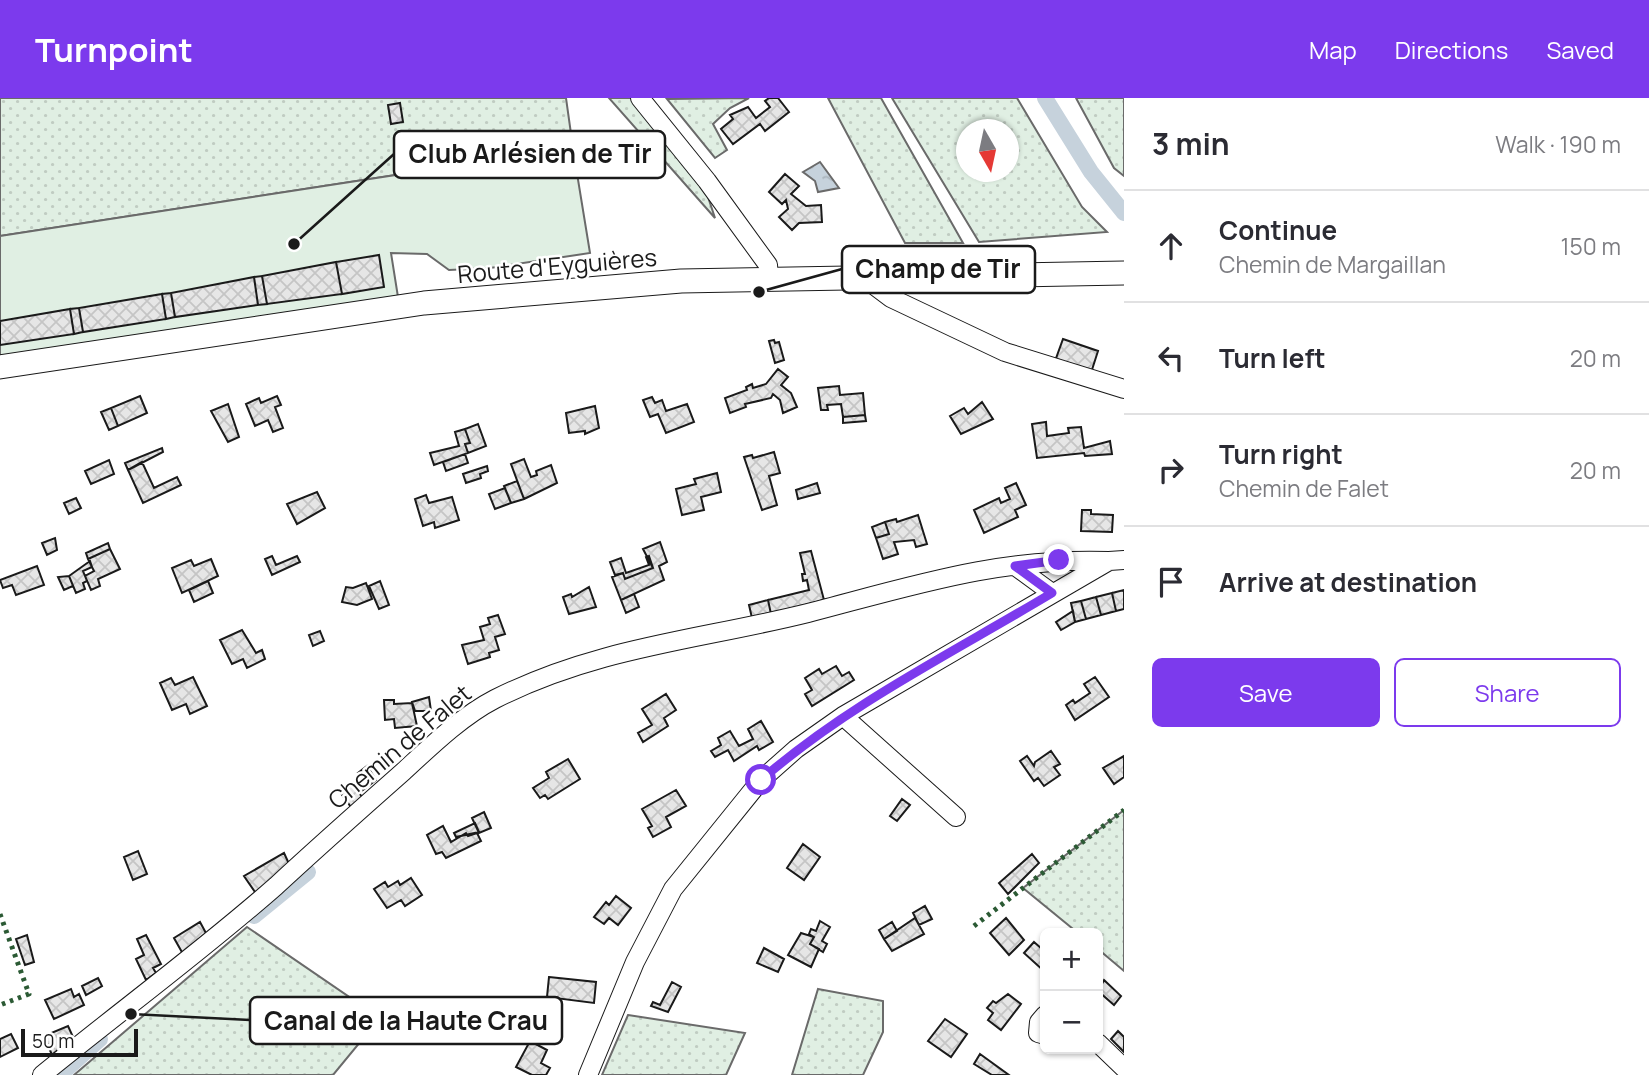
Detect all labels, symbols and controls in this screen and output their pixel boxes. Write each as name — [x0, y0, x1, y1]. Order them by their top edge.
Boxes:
text: Turnpoint — [35, 27, 193, 72]
text: Map — [1309, 33, 1357, 66]
text: Directions — [1395, 33, 1508, 66]
text: Saved — [1546, 33, 1614, 66]
north arrow — [956, 119, 1019, 182]
text: 3 min — [1152, 123, 1230, 164]
text: Walk · 190 m — [1495, 128, 1621, 160]
callout: Club Arlésien de Tir — [394, 131, 665, 178]
text: Club Arlésien de Tir — [408, 135, 652, 171]
text: Continue — [1219, 212, 1337, 248]
icon: ahead — [1152, 227, 1190, 265]
text: 150 m — [1561, 230, 1621, 262]
street label: Route d'Eyguières — [456, 240, 658, 290]
callout: Champ de Tir — [842, 246, 1035, 293]
text: Chemin de Margaillan — [1219, 248, 1446, 280]
text: Champ de Tir — [855, 250, 1021, 286]
icon: left — [1152, 339, 1190, 377]
text: Turn left — [1219, 340, 1326, 376]
text: 20 m — [1570, 342, 1621, 374]
text: Turn right — [1219, 436, 1343, 472]
icon: right — [1152, 451, 1190, 489]
text: 20 m — [1570, 454, 1621, 486]
text: Chemin de Falet — [1219, 472, 1389, 504]
route end — [1043, 544, 1074, 575]
icon: arrive — [1152, 563, 1190, 601]
text: Arrive at destination — [1219, 564, 1477, 600]
button: Save — [1152, 658, 1380, 727]
button: Share — [1394, 658, 1621, 727]
street label: Chemin de Falet — [320, 676, 478, 816]
route start — [745, 764, 776, 795]
map controls — [1040, 928, 1103, 1054]
button: + — [1040, 928, 1103, 991]
button: − — [1040, 991, 1103, 1054]
callout: Canal de la Haute Crau — [250, 997, 562, 1044]
text: Canal de la Haute Crau — [264, 1002, 548, 1038]
scale bar — [21, 1026, 138, 1058]
text: 50 m — [32, 1028, 74, 1054]

